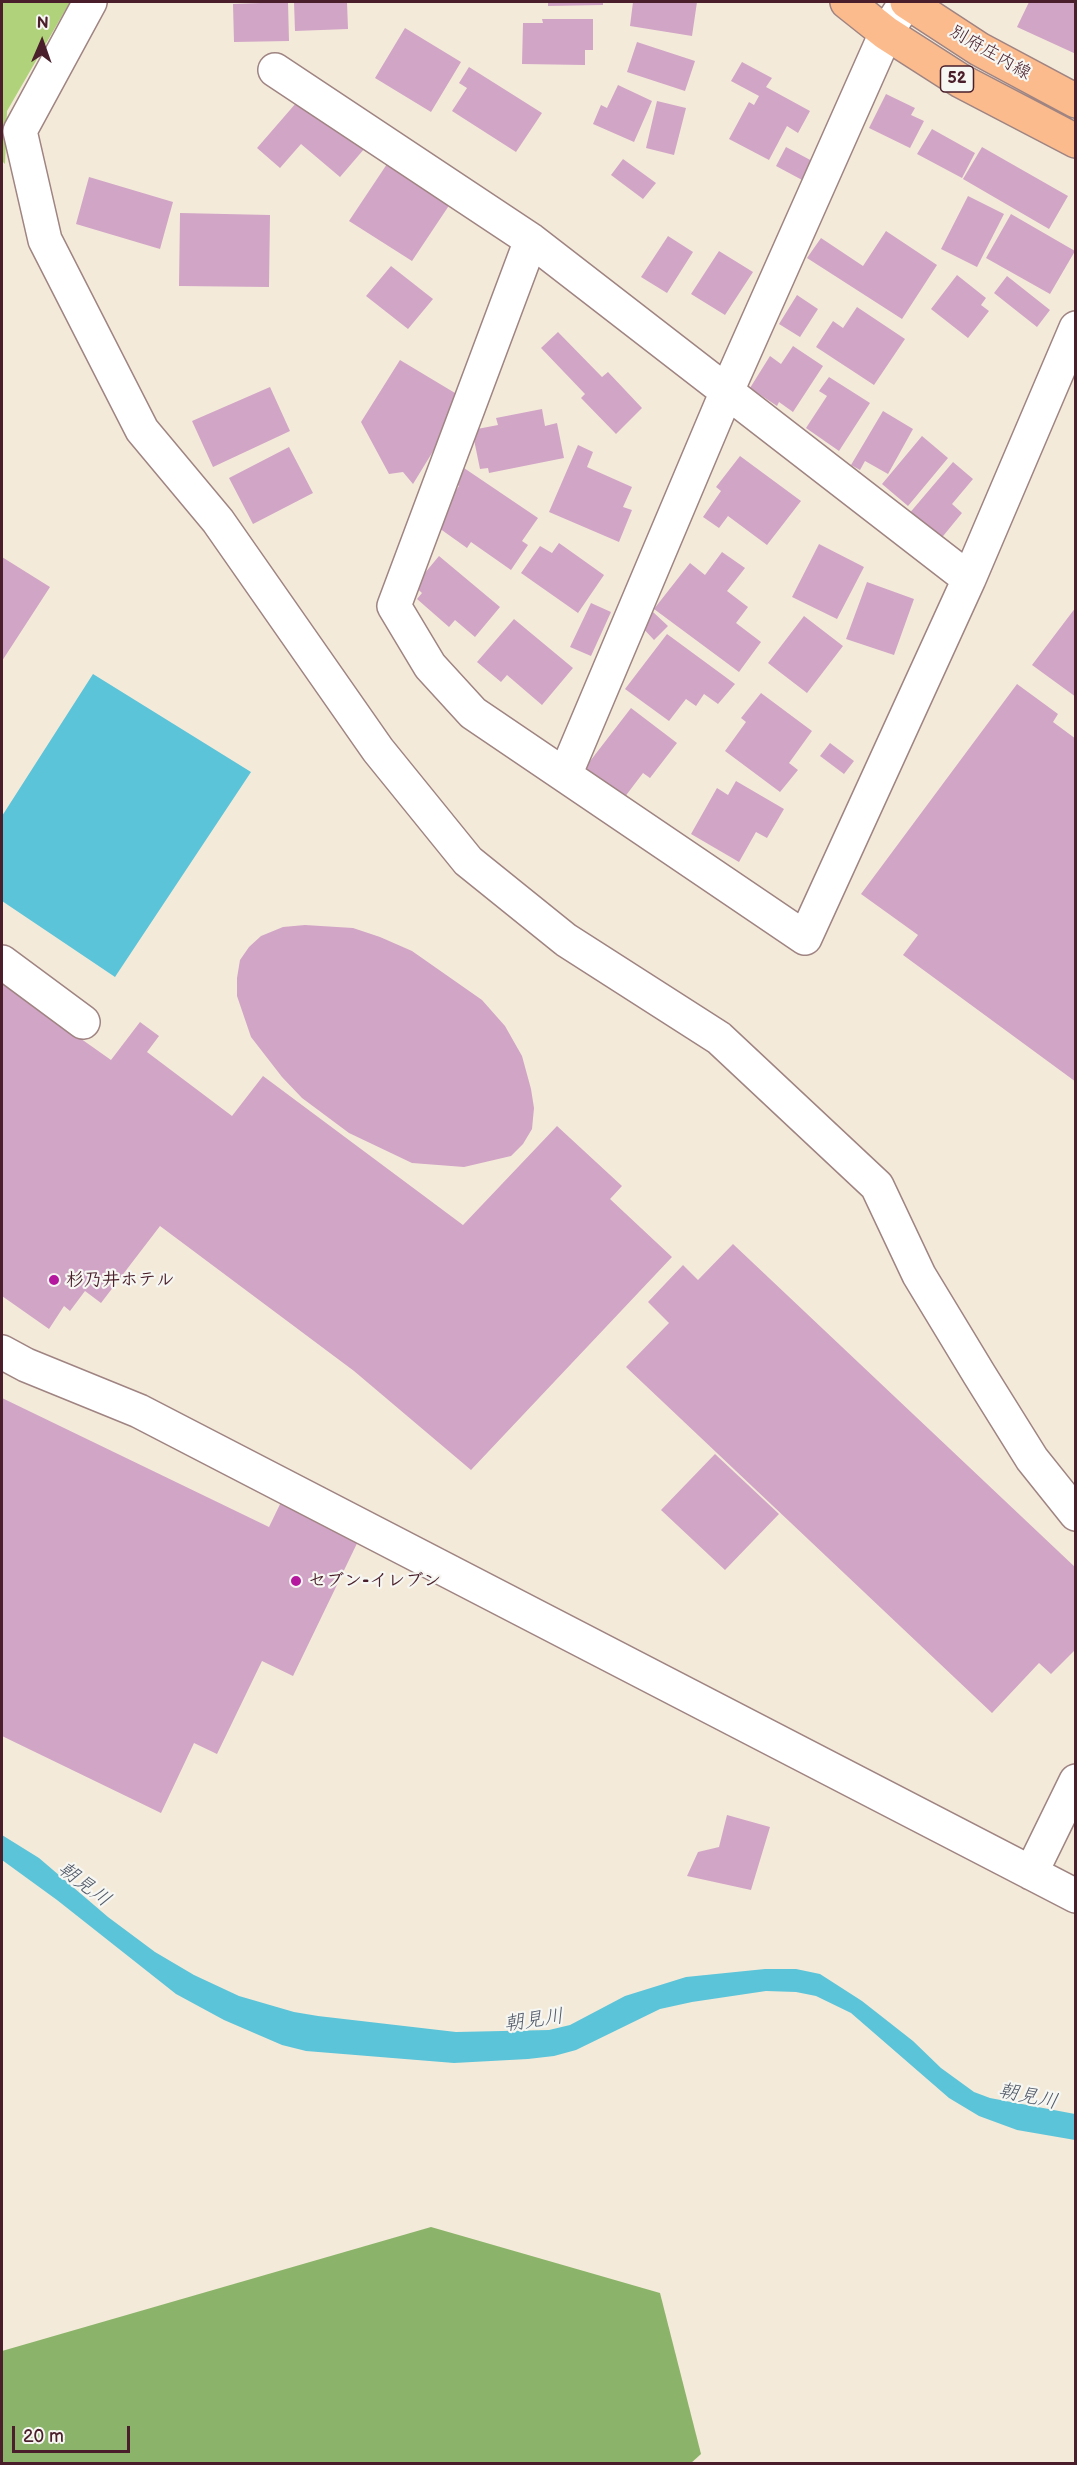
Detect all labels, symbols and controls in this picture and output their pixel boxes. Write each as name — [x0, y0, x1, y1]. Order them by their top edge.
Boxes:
north arrow — [12, 12, 72, 72]
text: N — [36, 14, 49, 33]
street label: 別府庄内線 — [946, 21, 1034, 85]
road number: 52 — [940, 66, 974, 92]
place label: 杉乃井ホテル — [66, 1269, 174, 1291]
marker: 杉乃井ホテル — [47, 1273, 61, 1287]
place label: セブン-イレブン — [308, 1570, 441, 1592]
marker: セブン-イレブン — [289, 1574, 303, 1588]
water label: 朝見川 — [53, 1857, 115, 1913]
water label: 朝見川 — [503, 2005, 565, 2037]
water label: 朝見川 — [996, 2079, 1060, 2115]
scale bar — [15, 2414, 134, 2452]
text: 20 m — [23, 2426, 64, 2447]

